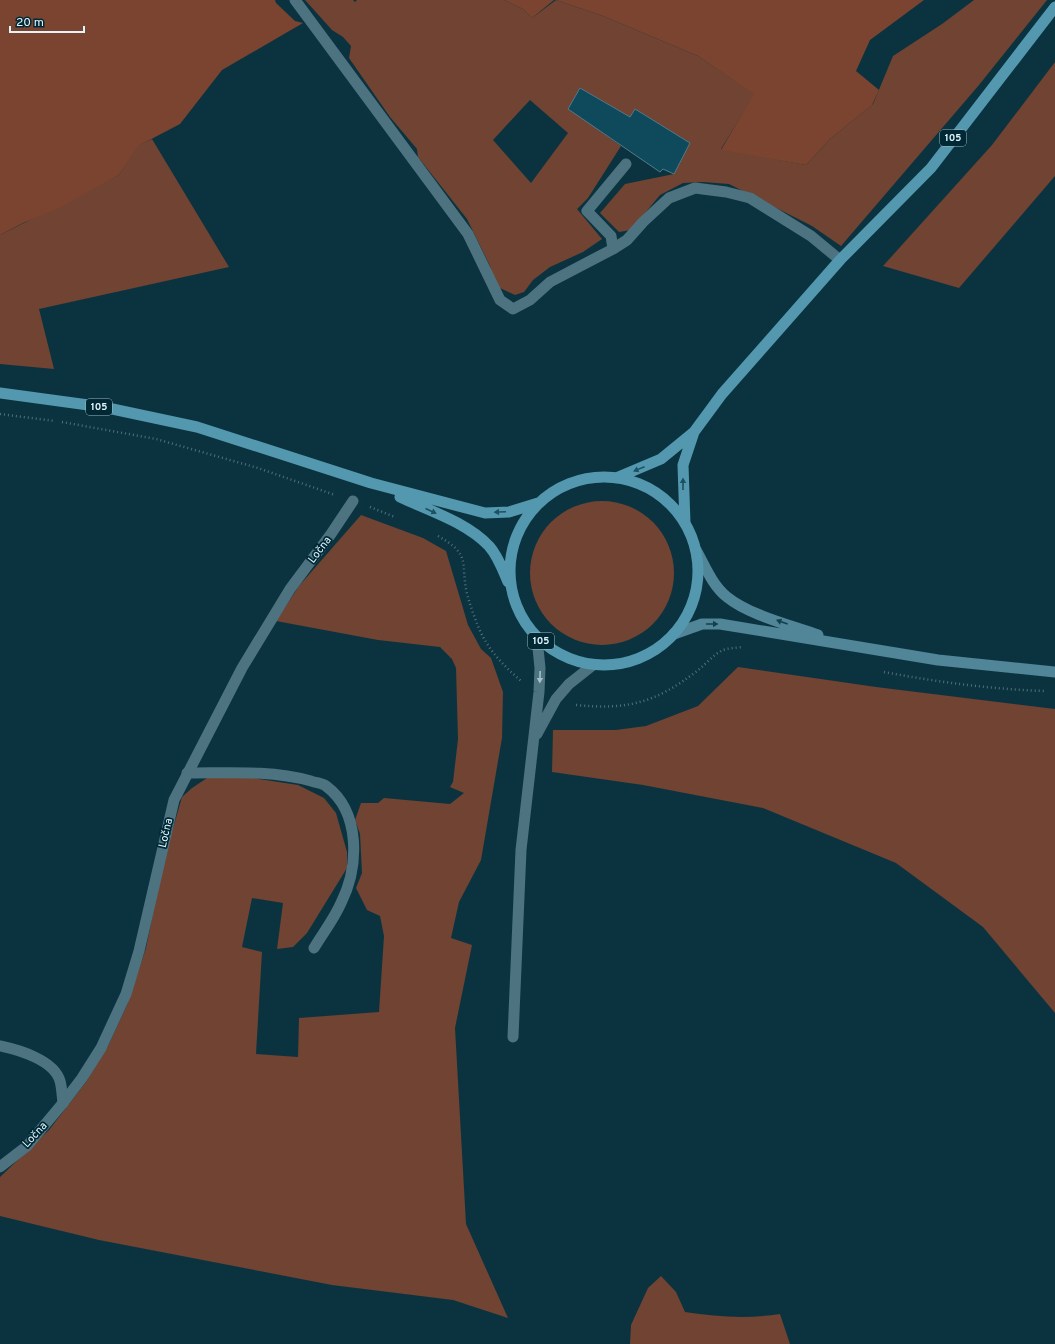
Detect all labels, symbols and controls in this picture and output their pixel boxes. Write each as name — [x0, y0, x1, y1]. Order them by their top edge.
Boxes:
scale bar — [10, 8, 84, 34]
text: 20 m — [16, 15, 44, 31]
road number: 105 — [940, 130, 966, 146]
road number: 105 — [86, 399, 112, 415]
one-way arrow — [632, 466, 644, 472]
one-way arrow — [680, 477, 686, 490]
one-way arrow — [426, 508, 437, 514]
one-way arrow — [493, 509, 506, 515]
street label: Ločna — [305, 534, 335, 566]
one-way arrow — [775, 618, 787, 624]
one-way arrow — [706, 621, 719, 627]
road number: 105 — [528, 633, 554, 649]
one-way arrow — [536, 671, 543, 683]
street label: Ločna — [156, 817, 176, 849]
street label: Ločna — [20, 1119, 51, 1151]

